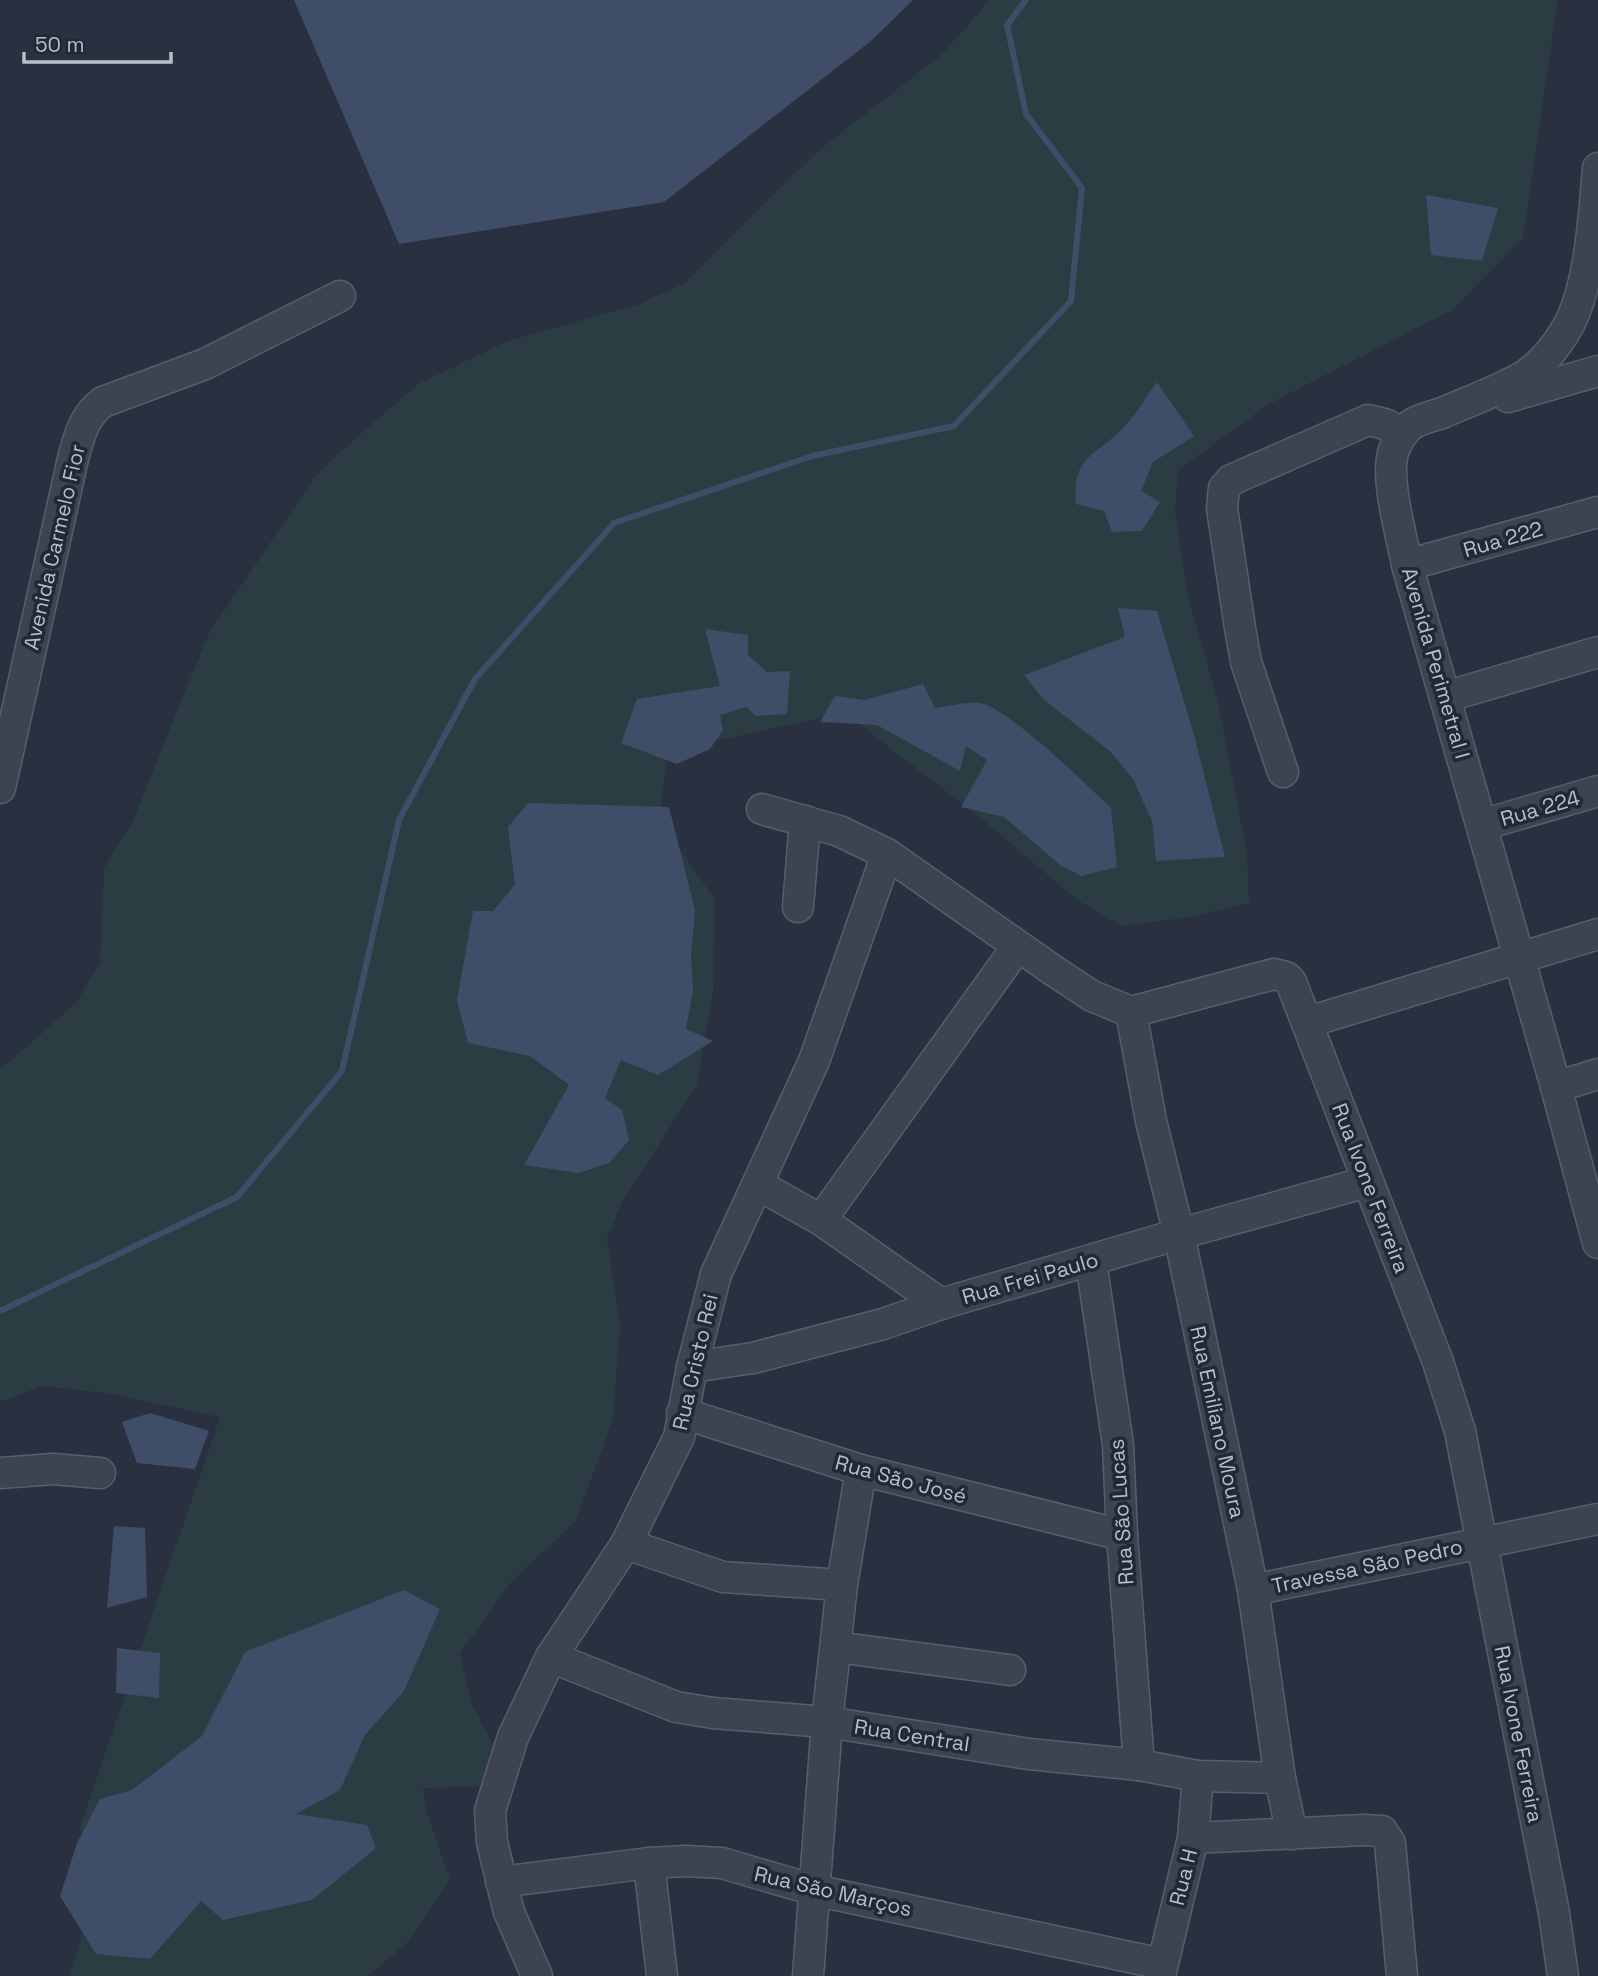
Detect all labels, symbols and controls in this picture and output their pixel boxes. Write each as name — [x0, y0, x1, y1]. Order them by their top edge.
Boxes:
scale bar — [24, 21, 172, 65]
text: 50 m — [35, 31, 85, 58]
street label: Avenida Carmelo Fior — [17, 442, 91, 652]
street label: Rua 222 — [1460, 515, 1546, 563]
street label: Avenida Perimetral I — [1396, 564, 1476, 762]
street label: Rua 224 — [1497, 784, 1583, 832]
street label: Rua Ivone Ferreira — [1326, 1099, 1416, 1277]
street label: Rua Frei Paulo — [959, 1246, 1101, 1310]
street label: Rua Cristo Rei — [666, 1291, 724, 1433]
street label: Rua Emiliano Moura — [1184, 1323, 1252, 1521]
street label: Rua São Lucas — [1102, 1438, 1140, 1586]
street label: Rua São José — [832, 1448, 970, 1510]
street label: Travessa São Pedro — [1269, 1533, 1465, 1599]
street label: Rua Ivone Ferreira — [1489, 1643, 1549, 1825]
street label: Rua Central — [852, 1713, 972, 1757]
street label: Rua H — [1163, 1846, 1203, 1908]
street label: Rua São Marços — [752, 1860, 914, 1922]

